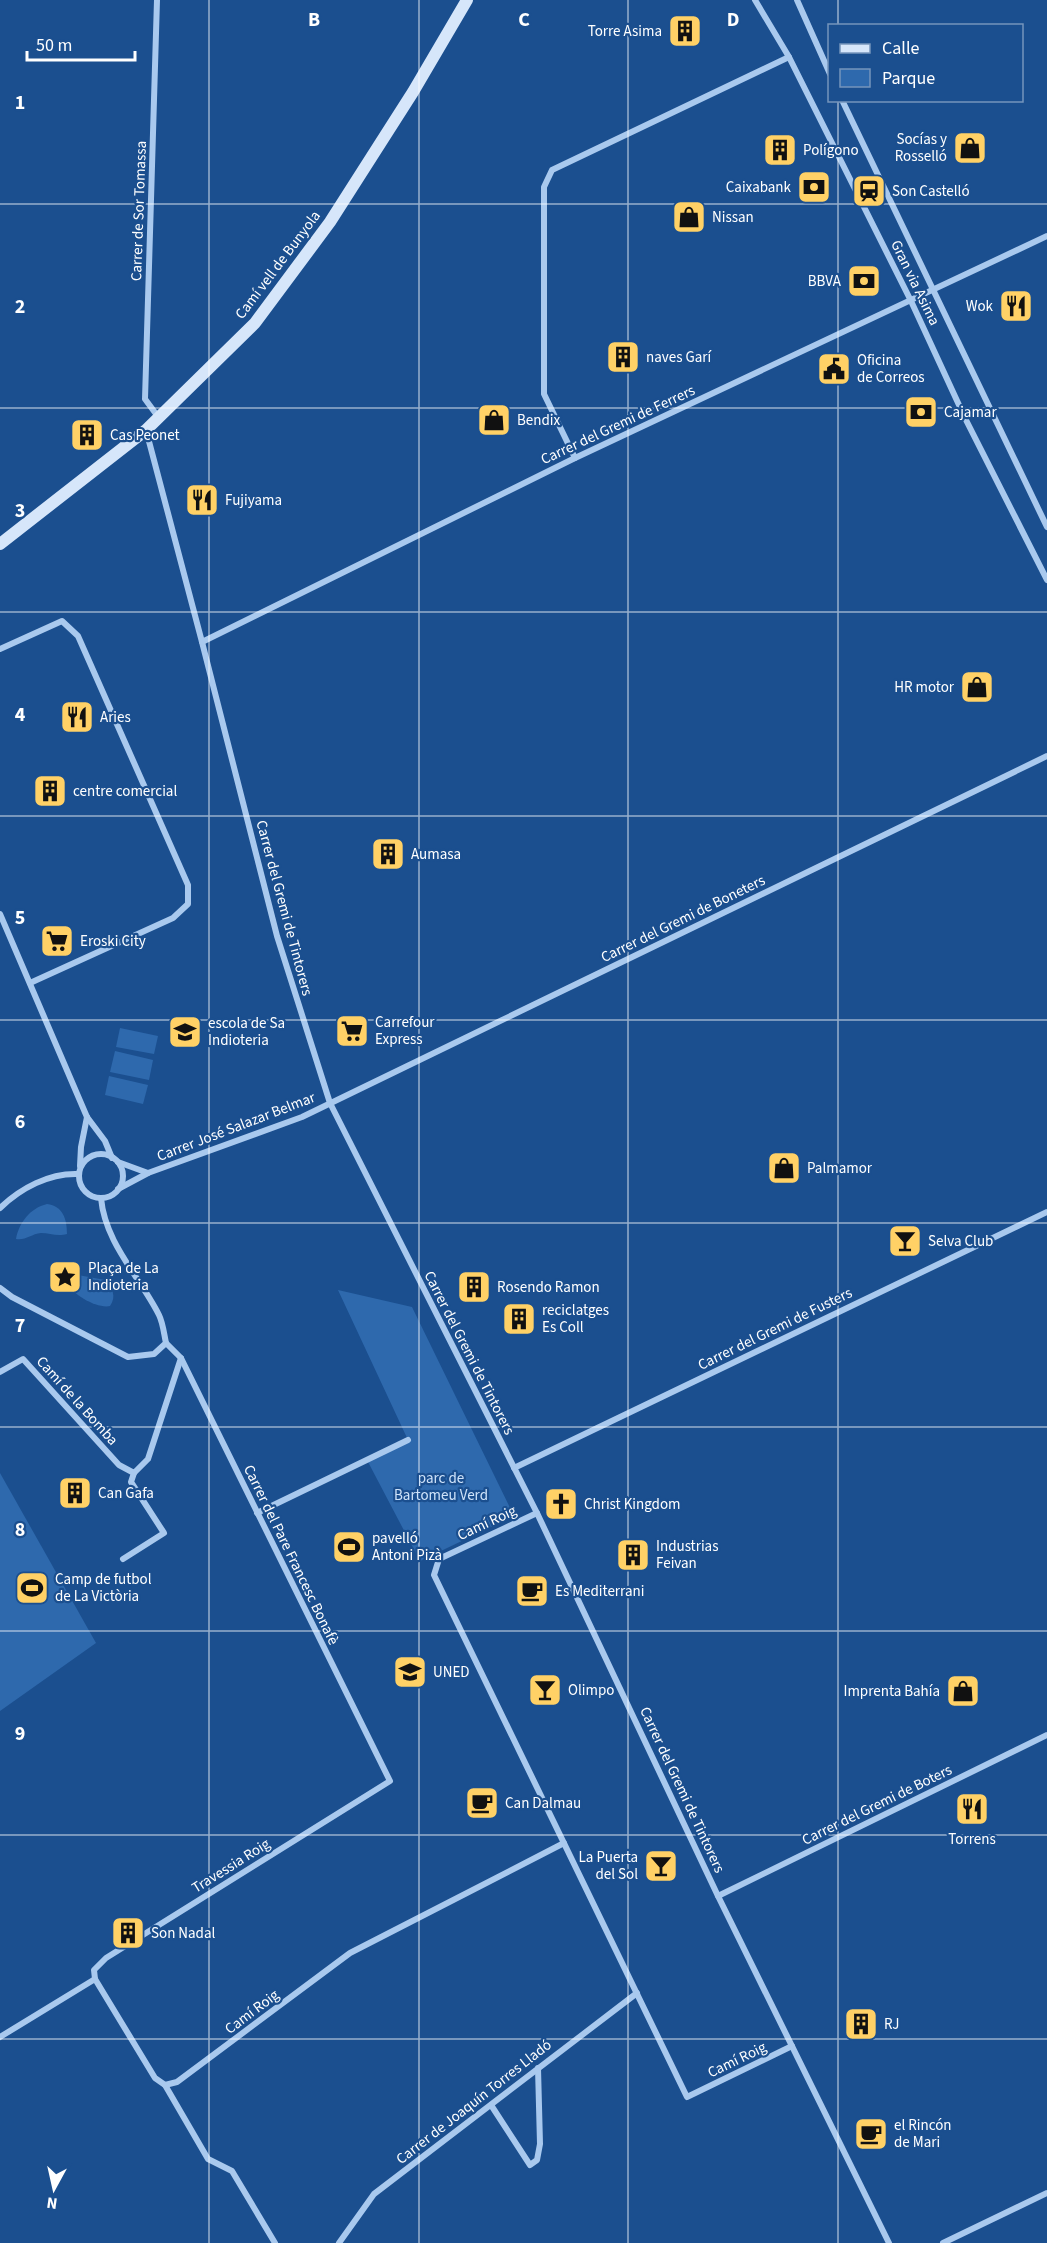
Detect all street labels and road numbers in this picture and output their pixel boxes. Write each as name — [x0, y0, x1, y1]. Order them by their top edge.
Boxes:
street label: Carrer de Sor Tomassa — [126, 140, 152, 282]
street label: Camí vell de Bunyola — [230, 206, 326, 324]
street label: Gran via Asima — [885, 237, 945, 329]
street label: Carrer del Gremi de Ferrers — [537, 380, 699, 470]
street label: Carrer del Gremi de Tintorers — [250, 818, 318, 998]
street label: Carrer del Gremi de Boneters — [597, 870, 769, 968]
street label: Carrer José Salazar Belmar — [154, 1087, 319, 1167]
street label: Carrer del Gremi de Tintorers — [419, 1268, 519, 1438]
street label: Carrer del Gremi de Fusters — [694, 1282, 856, 1376]
street label: Camí de la Bomba — [31, 1352, 123, 1450]
street label: Carrer del Pare Francesc Bonafè — [238, 1462, 344, 1648]
street label: Camí Roig — [454, 1500, 520, 1546]
street label: Carrer del Gremi de Tintorers — [634, 1703, 730, 1877]
street label: Carrer del Gremi de Boters — [798, 1759, 956, 1851]
street label: Travessia Roig — [188, 1833, 275, 1898]
street label: Camí Roig — [221, 1984, 284, 2039]
street label: Carrer de Joaquín Torres Lladó — [392, 2035, 556, 2169]
street label: Camí Roig — [704, 2037, 770, 2083]

